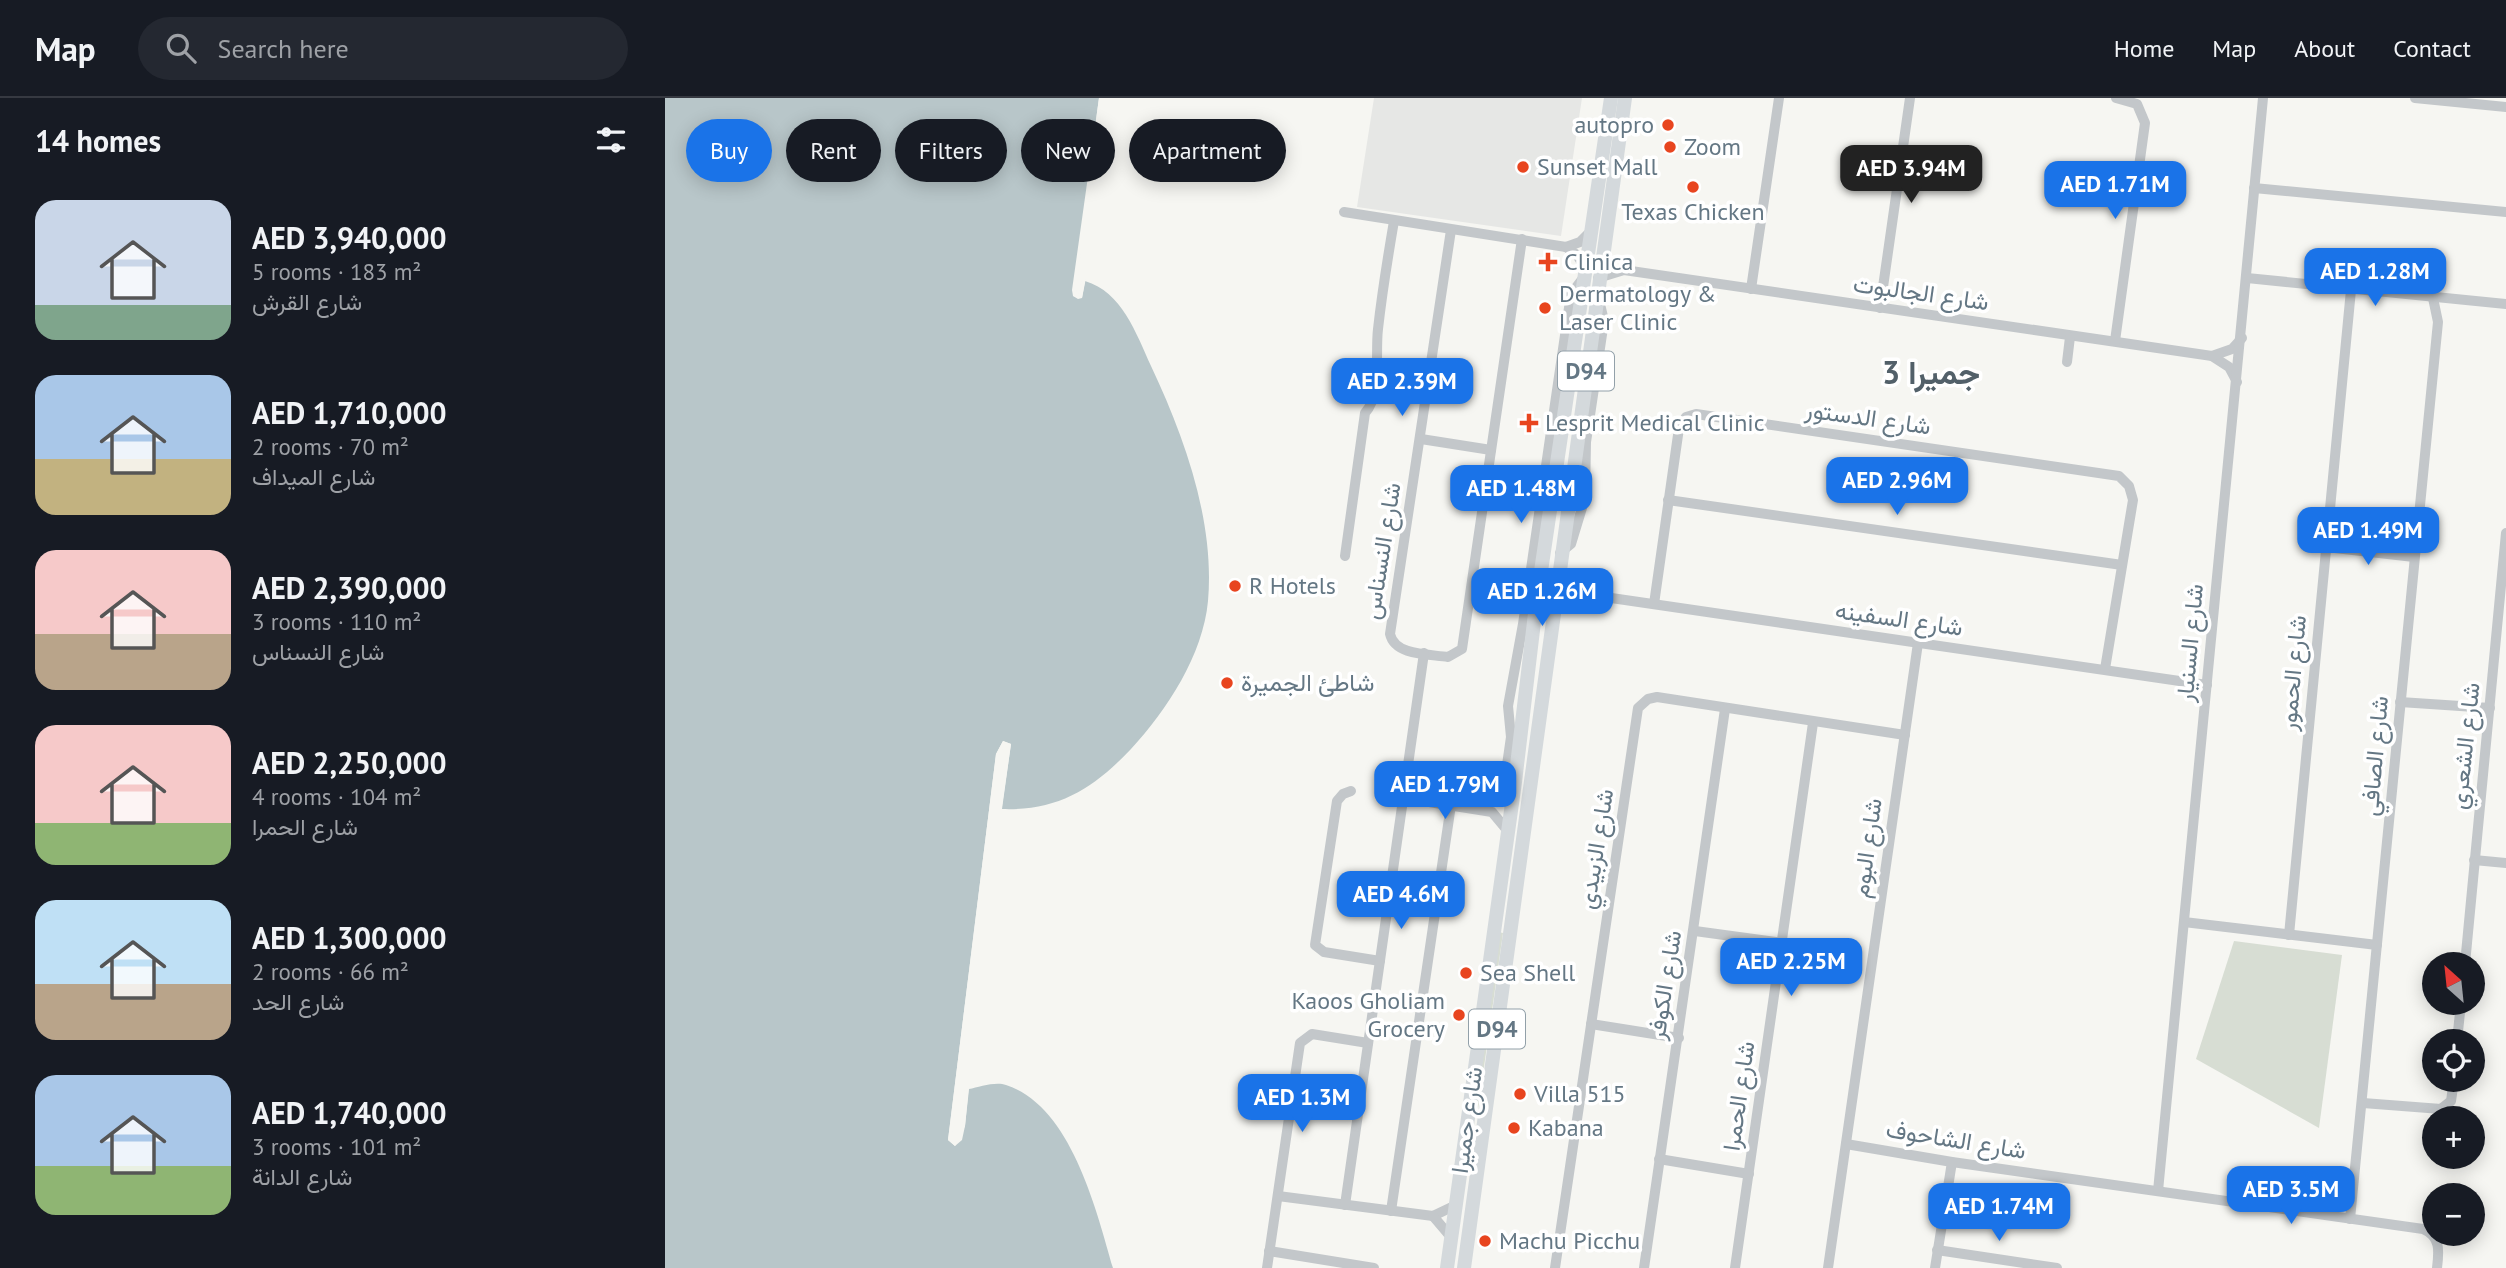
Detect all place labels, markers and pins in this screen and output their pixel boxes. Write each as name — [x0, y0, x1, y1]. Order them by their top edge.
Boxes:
place label: autopro — [1574, 109, 1654, 140]
marker: autopro — [1660, 117, 1676, 133]
place label: Zoom — [1684, 131, 1741, 162]
marker: Zoom — [1662, 139, 1678, 155]
pin: AED 3.94M — [1831, 146, 1991, 205]
place label: Sunset Mall — [1537, 151, 1658, 182]
marker: Sunset Mall — [1515, 159, 1531, 175]
pin: AED 1.71M — [2035, 162, 2195, 221]
marker: Texas Chicken — [1685, 179, 1701, 195]
place label: Texas Chicken — [1621, 196, 1765, 227]
place label: Clinica — [1564, 246, 1633, 277]
pin: AED 1.28M — [2295, 248, 2455, 308]
marker: Clinica — [1538, 252, 1558, 272]
place label: Dermatology & Laser Clinic — [1559, 278, 1716, 337]
marker: Dermatology & Laser Clinic — [1537, 300, 1553, 316]
pin: AED 2.39M — [1322, 358, 1482, 418]
place label: Lesprit Medical Clinic — [1545, 407, 1765, 438]
marker: Lesprit Medical Clinic — [1519, 413, 1539, 433]
pin: AED 2.96M — [1817, 458, 1977, 517]
pin: AED 1.48M — [1441, 466, 1601, 525]
pin: AED 1.49M — [2288, 508, 2448, 567]
pin: AED 1.26M — [1462, 568, 1622, 628]
place label: R Hotels — [1249, 570, 1336, 601]
marker: R Hotels — [1227, 578, 1243, 594]
place label: شاطئ الجميرة — [1241, 667, 1375, 698]
marker: شاطئ الجميرة — [1219, 675, 1235, 691]
pin: AED 1.79M — [1365, 762, 1525, 821]
pin: AED 4.6M — [1329, 872, 1473, 931]
pin: AED 2.25M — [1711, 939, 1871, 998]
place label: Sea Shell — [1480, 957, 1575, 988]
marker: Sea Shell — [1458, 965, 1474, 981]
place label: Kaoos Gholiam Grocery — [1291, 985, 1445, 1044]
marker: Kaoos Gholiam Grocery — [1451, 1007, 1467, 1023]
pin: AED 1.3M — [1230, 1074, 1374, 1134]
place label: Villa 515 — [1533, 1078, 1626, 1109]
marker: Villa 515 — [1512, 1086, 1528, 1102]
place label: Kabana — [1528, 1112, 1604, 1143]
marker: Kabana — [1506, 1120, 1522, 1136]
pin: AED 3.5M — [2219, 1166, 2363, 1226]
pin: AED 1.74M — [1919, 1184, 2079, 1243]
place label: Machu Picchu — [1499, 1225, 1640, 1256]
marker: Machu Picchu — [1477, 1233, 1493, 1249]

